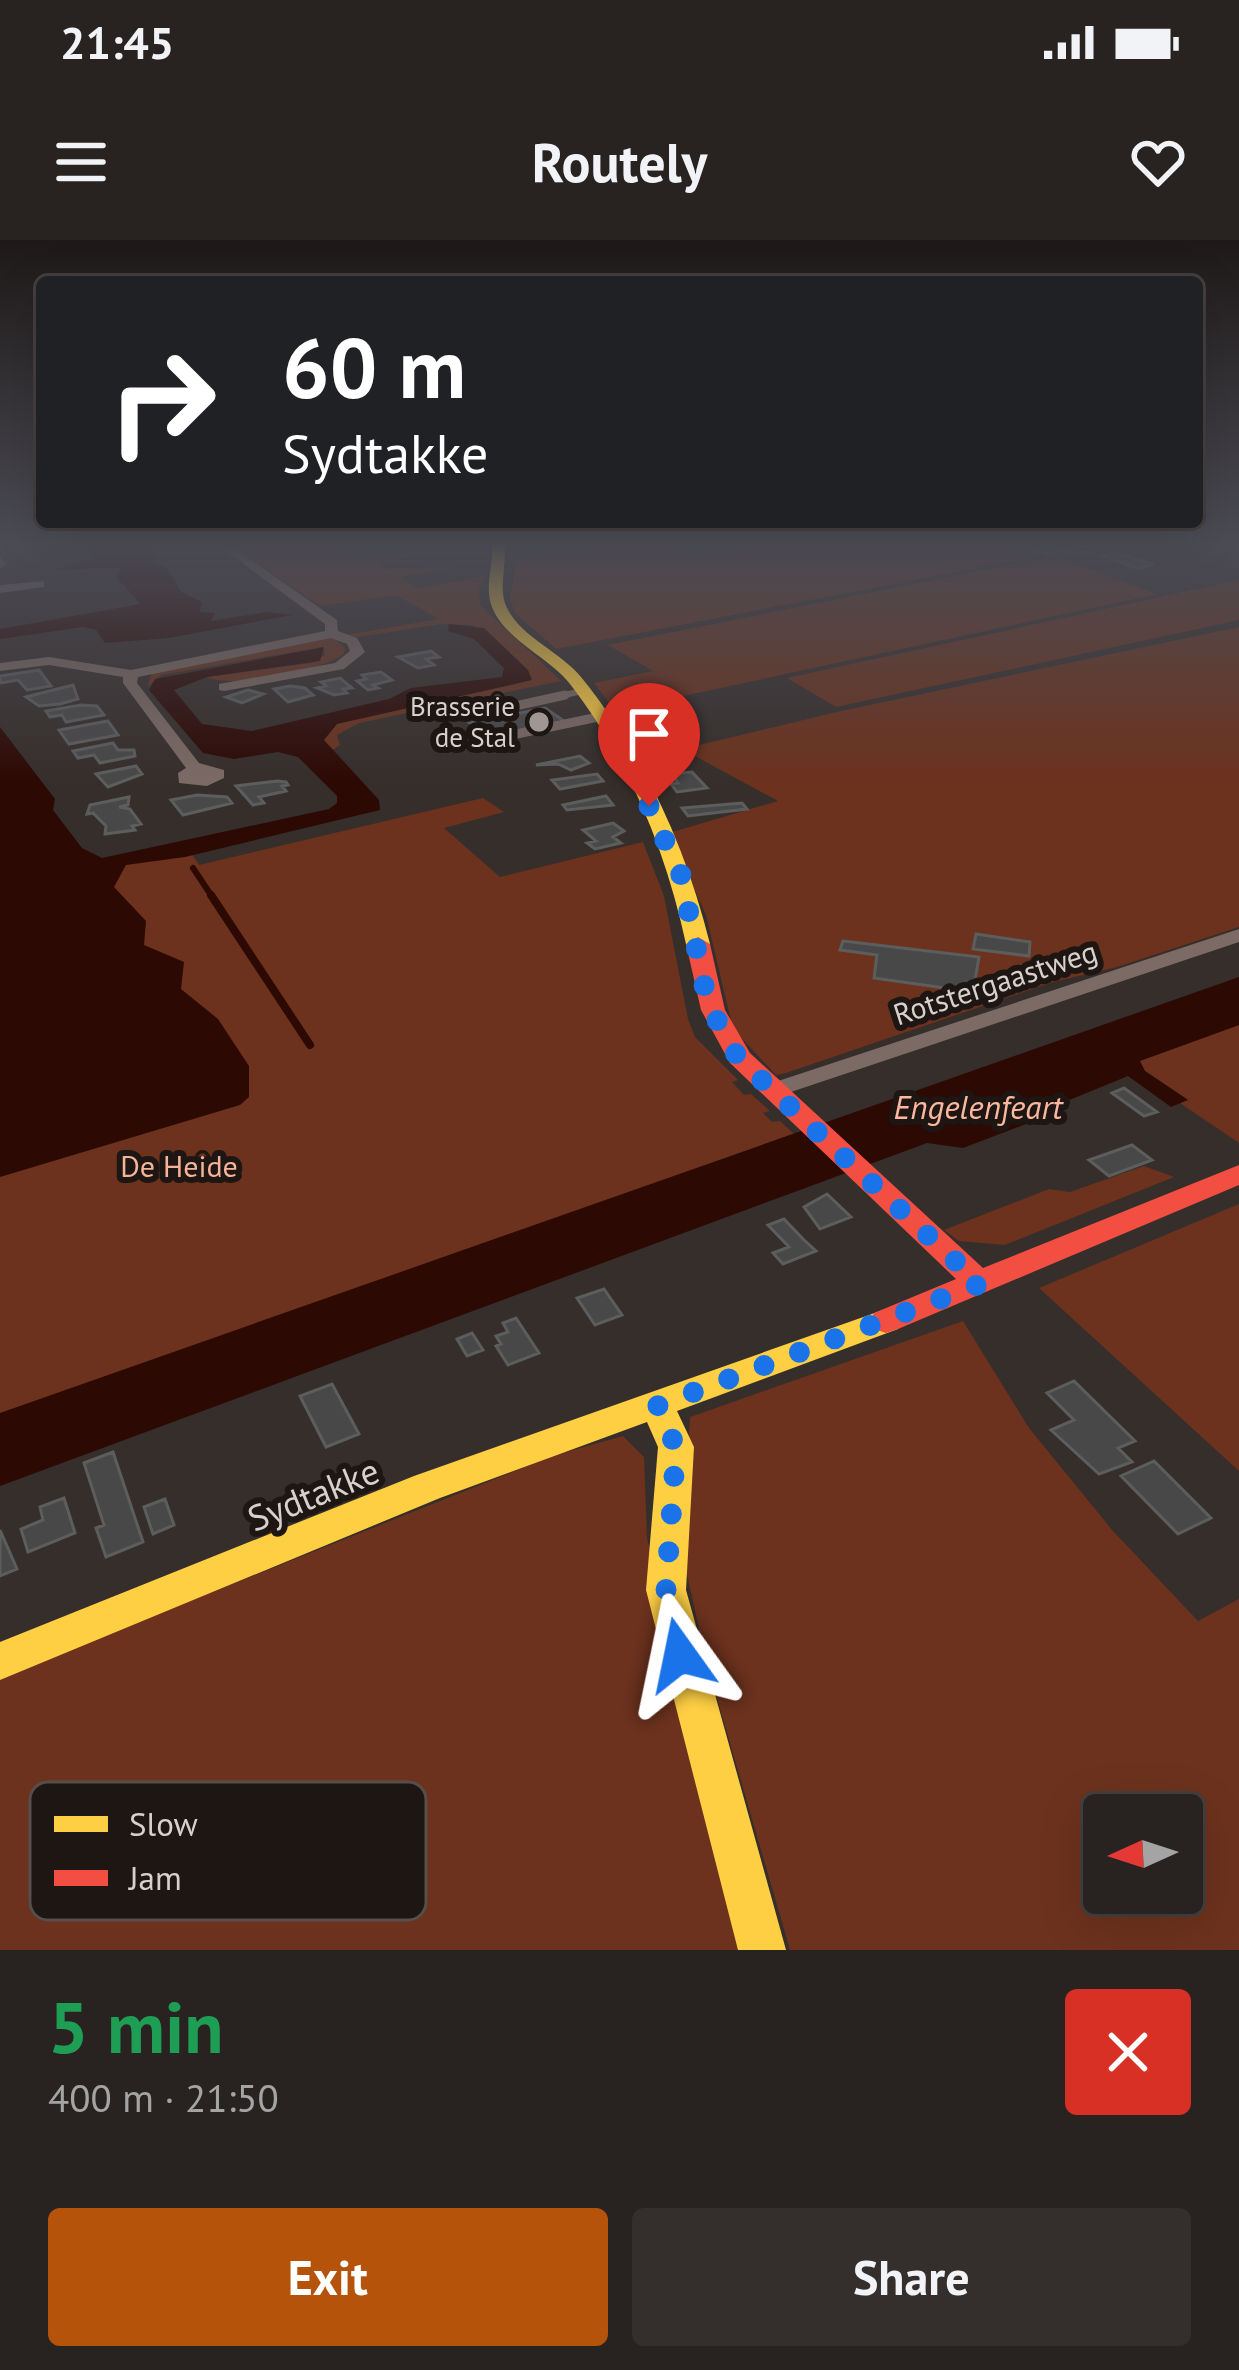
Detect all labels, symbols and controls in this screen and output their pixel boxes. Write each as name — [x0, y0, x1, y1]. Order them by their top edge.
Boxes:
text: 21:45 — [60, 13, 174, 71]
text: Routely — [532, 127, 707, 197]
icon: menu — [48, 129, 114, 195]
icon: heart — [1125, 129, 1191, 195]
text: 60 m — [282, 312, 466, 421]
icon: right — [84, 324, 240, 480]
text: Sydtakke — [282, 418, 489, 488]
pin — [598, 683, 700, 806]
place label: Brasserie de Stal — [410, 689, 515, 754]
icon: arrive — [616, 701, 682, 767]
marker: Brasserie de Stal — [526, 709, 552, 735]
street label: Rotstergaastweg — [888, 931, 1102, 1033]
water label: Engelenfeart — [893, 1085, 1064, 1128]
park label: De Heide — [120, 1146, 238, 1185]
street label: Sydtakke — [240, 1446, 386, 1542]
position arrow — [617, 1592, 743, 1718]
legend — [30, 1782, 426, 1920]
north arrow — [1083, 1794, 1203, 1914]
map controls — [1083, 1794, 1203, 1914]
text: Slow — [129, 1802, 198, 1845]
text: Jam — [127, 1856, 182, 1899]
text: 5 min — [48, 1980, 224, 2073]
button: close — [1065, 1989, 1191, 2115]
text: 400 m · 21:50 — [48, 2072, 279, 2123]
button: Exit — [48, 2208, 608, 2346]
button: Share — [632, 2208, 1191, 2346]

